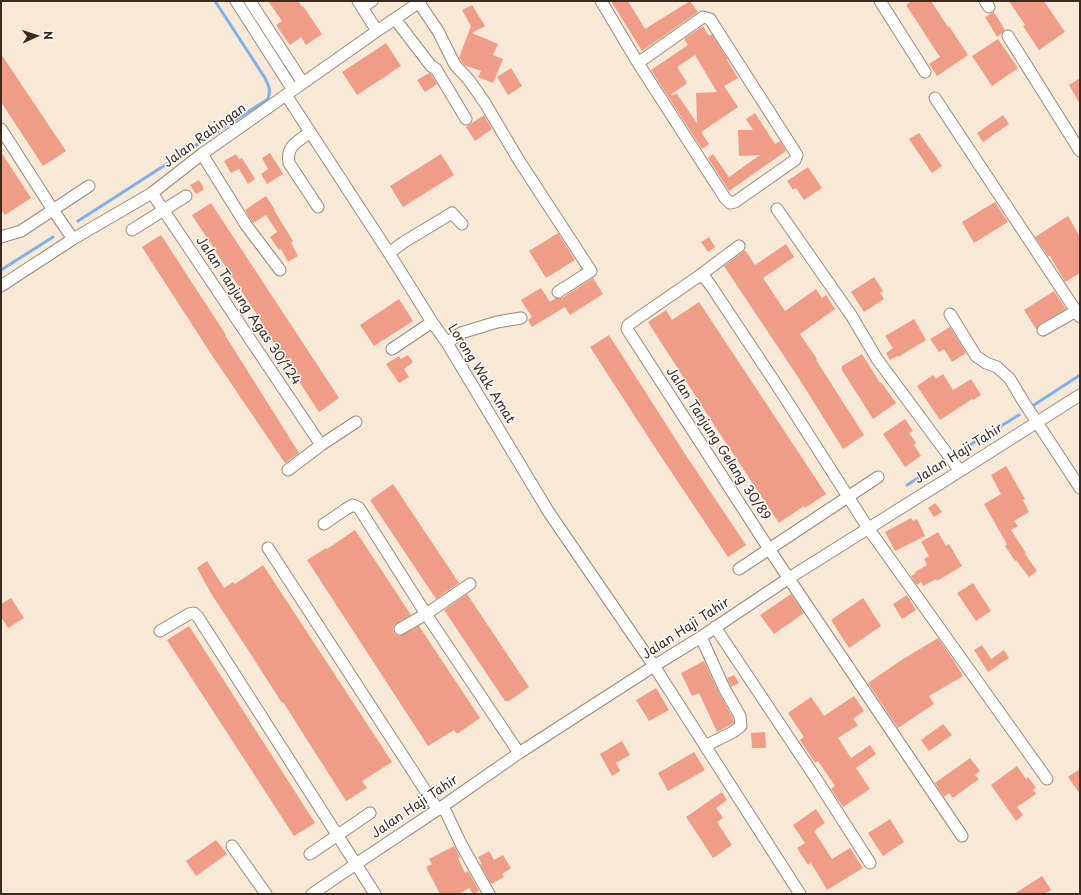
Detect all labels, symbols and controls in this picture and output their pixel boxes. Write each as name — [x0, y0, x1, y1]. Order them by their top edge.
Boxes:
north arrow — [16, 16, 56, 56]
text: N — [40, 31, 57, 40]
street label: Jalan Rabingan — [161, 101, 249, 171]
street label: Jalan Tanjung Agas 30/124 — [192, 234, 304, 388]
street label: Lorong Wak Amat — [444, 322, 518, 426]
street label: Jalan Tanjung Gelang 30/89 — [663, 364, 773, 524]
street label: Jalan Haji Tahir — [912, 421, 1006, 487]
street label: Jalan Haji Tahir — [639, 595, 733, 663]
street label: Jalan Haji Tahir — [369, 772, 461, 842]

